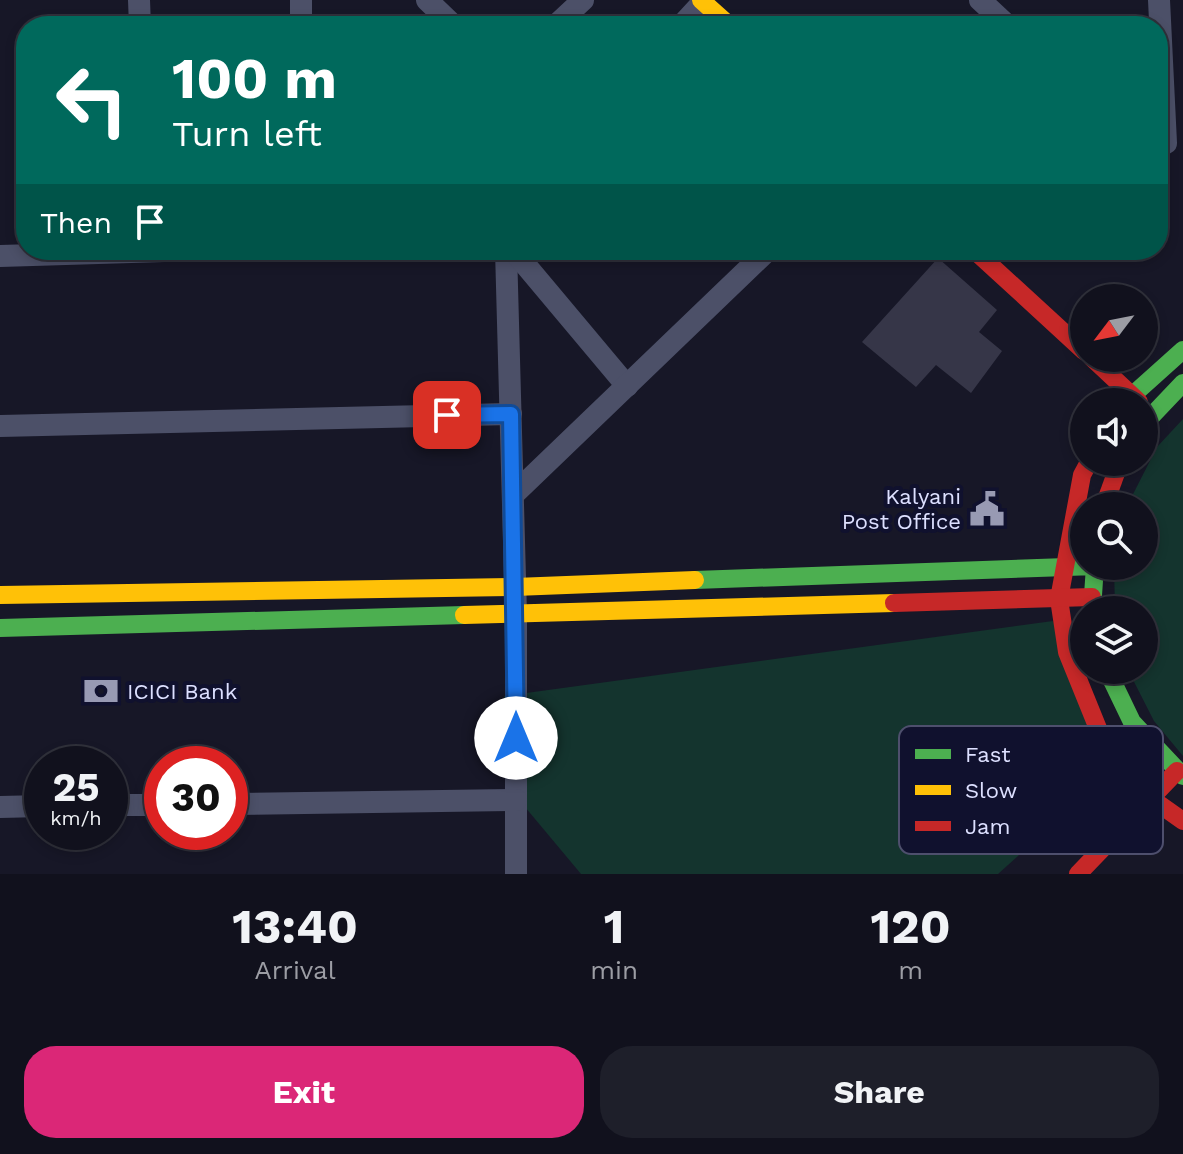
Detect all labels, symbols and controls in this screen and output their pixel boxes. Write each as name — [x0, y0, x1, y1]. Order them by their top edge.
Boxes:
text: 100 m — [172, 46, 337, 112]
icon: left — [40, 48, 144, 152]
text: Turn left — [172, 113, 322, 155]
icon: arrive — [128, 200, 172, 244]
text: Then — [40, 205, 112, 240]
north arrow — [1070, 284, 1158, 372]
map controls — [1070, 284, 1158, 684]
pin — [413, 381, 481, 449]
button: sound — [1070, 388, 1158, 476]
icon: arrive — [425, 393, 469, 437]
place label: Kalyani Post Office — [842, 484, 961, 534]
public building icon: Kalyani Post Office — [968, 490, 1006, 528]
button: search — [1070, 492, 1158, 580]
button: layers — [1070, 596, 1158, 684]
bank icon: ICICI Bank — [82, 672, 120, 710]
place label: ICICI Bank — [127, 679, 237, 704]
position arrow — [474, 696, 558, 780]
legend — [899, 726, 1163, 854]
text: Fast — [965, 742, 1011, 767]
speed limit sign: 30 — [144, 746, 248, 850]
text: 25 — [52, 764, 100, 811]
text: Slow — [965, 778, 1017, 803]
text: km/h — [50, 806, 102, 830]
text: Jam — [965, 814, 1010, 839]
text: 13:40 — [232, 898, 358, 955]
text: 1 — [604, 898, 625, 955]
text: 120 — [870, 898, 951, 955]
text: Arrival — [255, 955, 336, 985]
text: min — [590, 955, 638, 985]
text: m — [898, 955, 923, 985]
button: Exit — [24, 1046, 584, 1138]
button: Share — [600, 1046, 1159, 1138]

